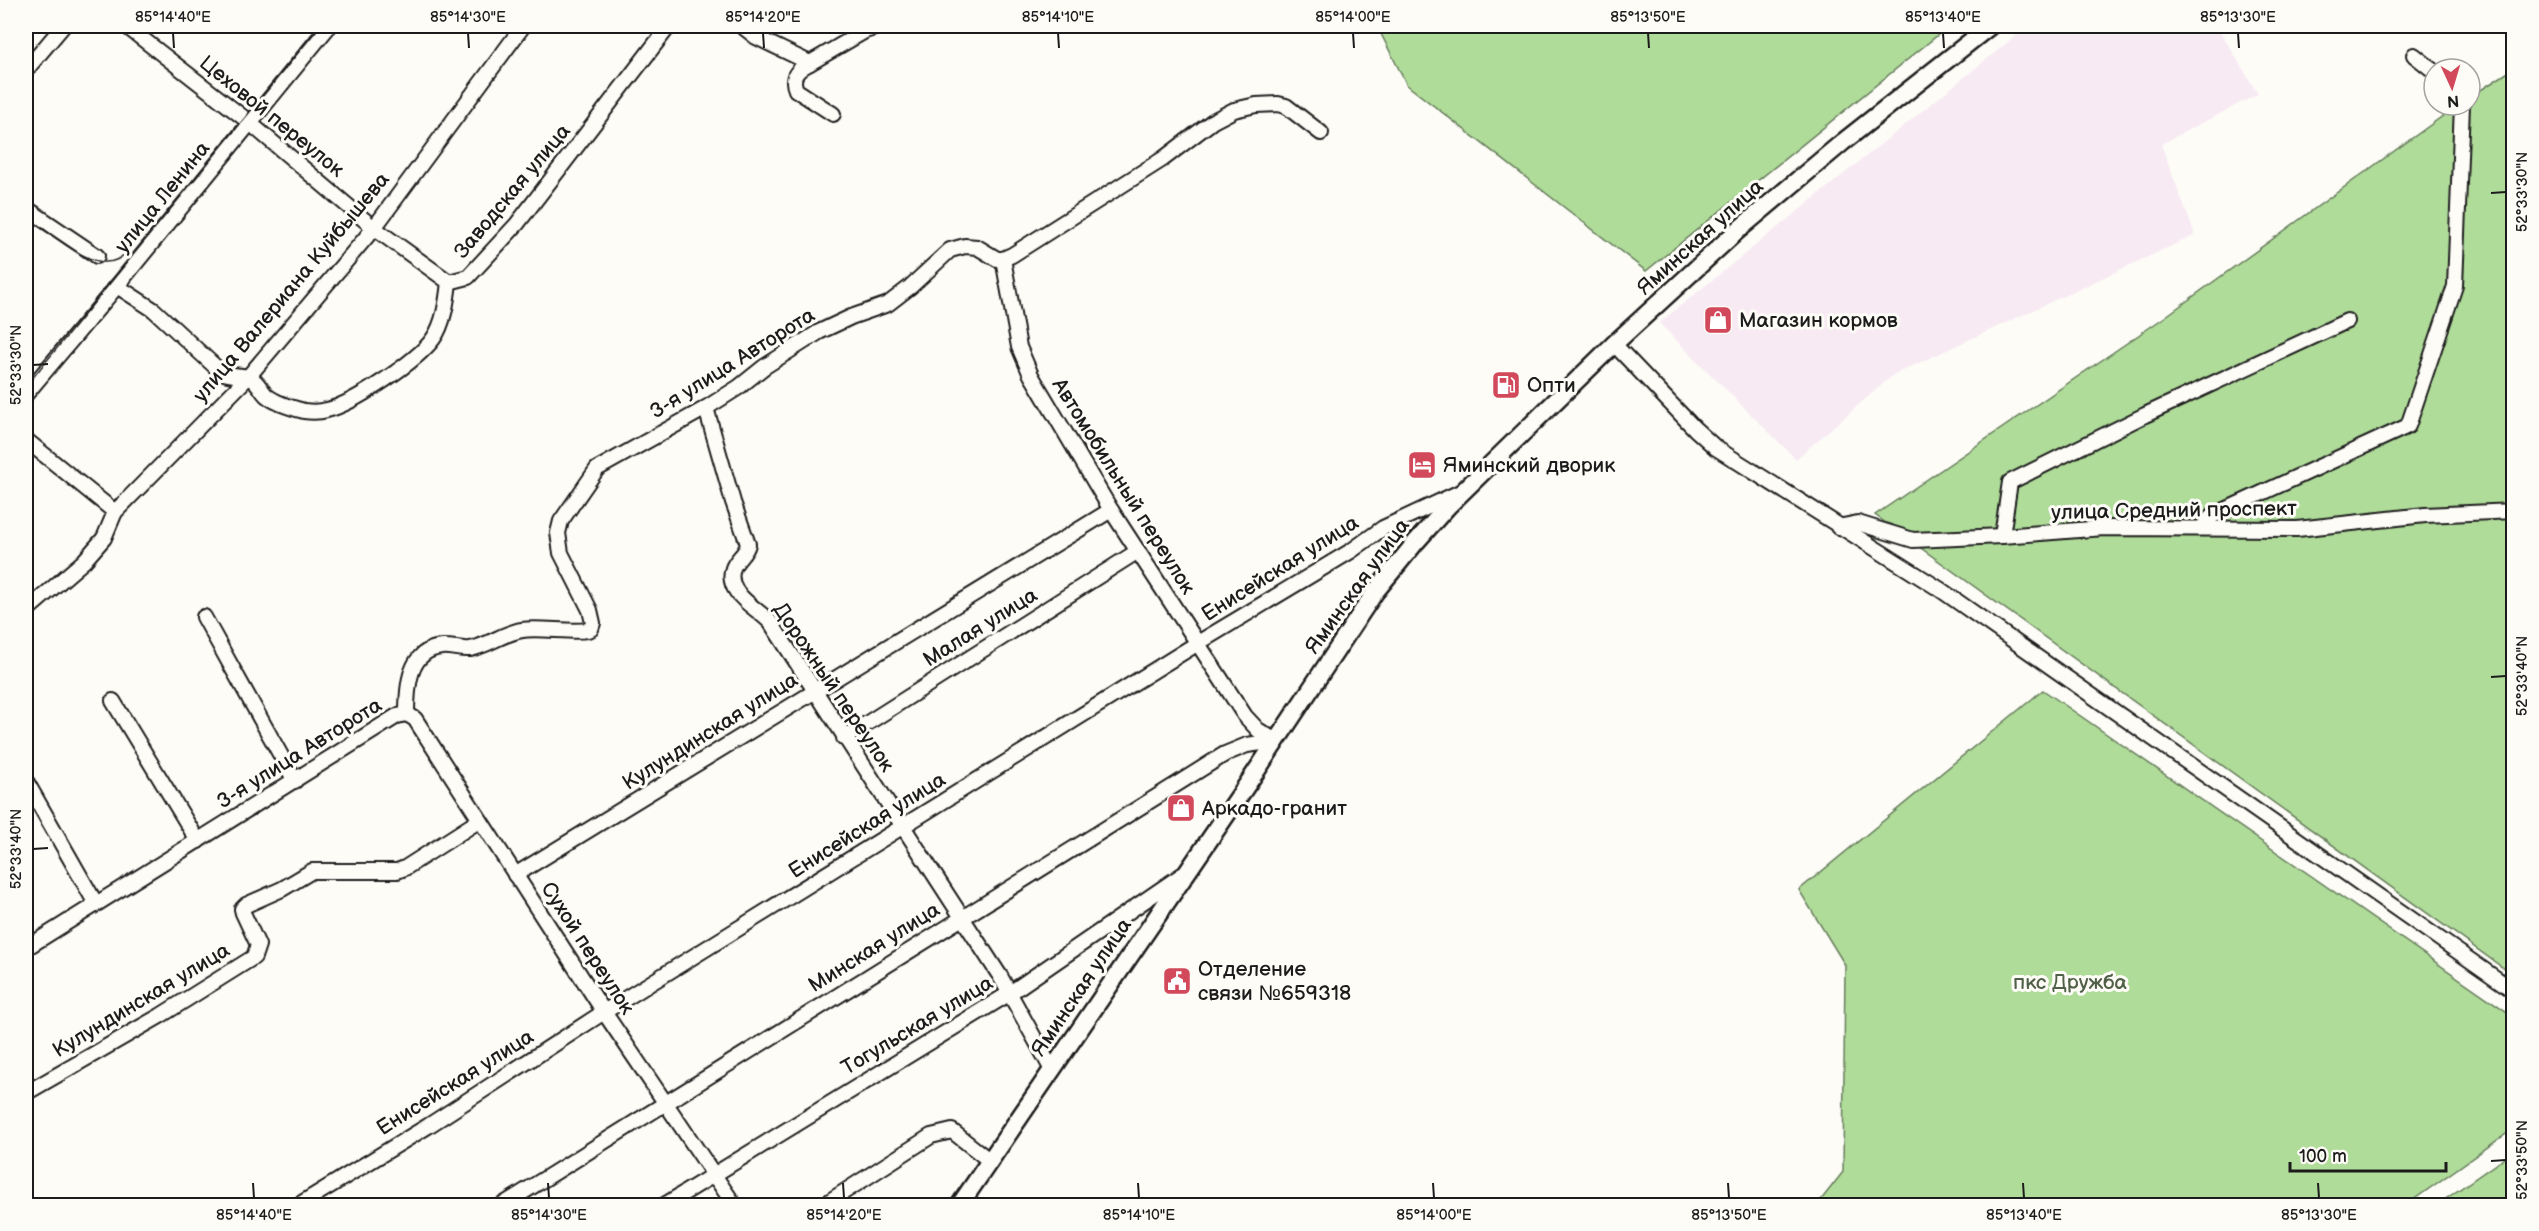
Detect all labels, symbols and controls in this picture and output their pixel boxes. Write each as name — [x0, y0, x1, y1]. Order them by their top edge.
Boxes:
text: 85°14'40"E — [135, 8, 211, 27]
text: 85°14'30"E — [430, 8, 506, 27]
text: 85°14'20"E — [725, 8, 801, 27]
text: 85°14'10"E — [1022, 8, 1094, 27]
text: 85°14'00"E — [1315, 8, 1391, 27]
text: 85°13'50"E — [1610, 8, 1686, 27]
text: 85°13'40"E — [1905, 8, 1981, 27]
text: 85°13'30"E — [2200, 8, 2276, 27]
street label: Цеховой переулок — [194, 50, 349, 182]
north arrow — [2422, 57, 2482, 117]
text: N — [2446, 91, 2460, 110]
street label: Заводская улица — [449, 119, 576, 264]
street label: улица Ленина — [110, 136, 215, 258]
text: 52°33'30"N — [2513, 152, 2532, 232]
street label: улица Валериана Куйбышева — [188, 167, 395, 407]
street label: Яминская улица — [1632, 174, 1769, 301]
street label: 3-я улица Авторота — [645, 302, 820, 424]
shop icon: Магазин кормов — [1702, 304, 1734, 336]
place label: Магазин кормов — [1739, 308, 1898, 333]
text: 52°33'30"N — [7, 325, 26, 405]
fuel station icon: Опти — [1490, 369, 1522, 401]
street label: Автомобильный переулок — [1046, 373, 1200, 599]
place label: Опти — [1527, 373, 1576, 398]
hotel icon: Яминский дворик — [1406, 449, 1438, 481]
place label: Яминский дворик — [1443, 453, 1615, 478]
street label: улица Средний проспект — [2051, 496, 2297, 525]
street label: Енисейская улица — [1197, 510, 1364, 627]
street label: Яминская улица — [1300, 513, 1415, 659]
street label: Малая улица — [919, 582, 1042, 672]
street label: Дорожный переулок — [768, 598, 900, 777]
text: 52°33'40"N — [2513, 636, 2532, 716]
street label: Кулундинская улица — [618, 667, 803, 796]
street label: 3-я улица Авторота — [212, 692, 387, 814]
street label: Енисейская улица — [784, 767, 951, 884]
shop icon: Аркадо-гранит — [1165, 792, 1197, 824]
place label: Аркадо-гранит — [1201, 796, 1347, 821]
text: 52°33'40"N — [7, 809, 26, 889]
street label: Сухой переулок — [535, 877, 640, 1019]
street label: Минская улица — [804, 897, 945, 998]
street label: Яминская улица — [1026, 913, 1137, 1061]
street label: Кулундинская улица — [48, 937, 235, 1063]
place label: Отделение связи №659318 — [1198, 957, 1351, 1006]
public building icon: Отделение связи №659318 — [1161, 965, 1193, 997]
street label: Тогульская улица — [837, 970, 998, 1081]
park label: пкс Дружба — [2013, 970, 2128, 995]
street label: Енисейская улица — [372, 1024, 539, 1141]
text: 52°33'50"N — [2513, 1120, 2532, 1200]
scale bar — [2290, 1135, 2446, 1173]
text: 100 m — [2299, 1146, 2347, 1167]
text: 85°14'40"E — [216, 1206, 292, 1225]
text: 85°14'30"E — [511, 1206, 587, 1225]
text: 85°14'20"E — [806, 1206, 882, 1225]
text: 85°14'10"E — [1103, 1206, 1175, 1225]
text: 85°14'00"E — [1396, 1206, 1472, 1225]
text: 85°13'50"E — [1691, 1206, 1767, 1225]
text: 85°13'40"E — [1986, 1206, 2062, 1225]
text: 85°13'30"E — [2281, 1206, 2357, 1225]

